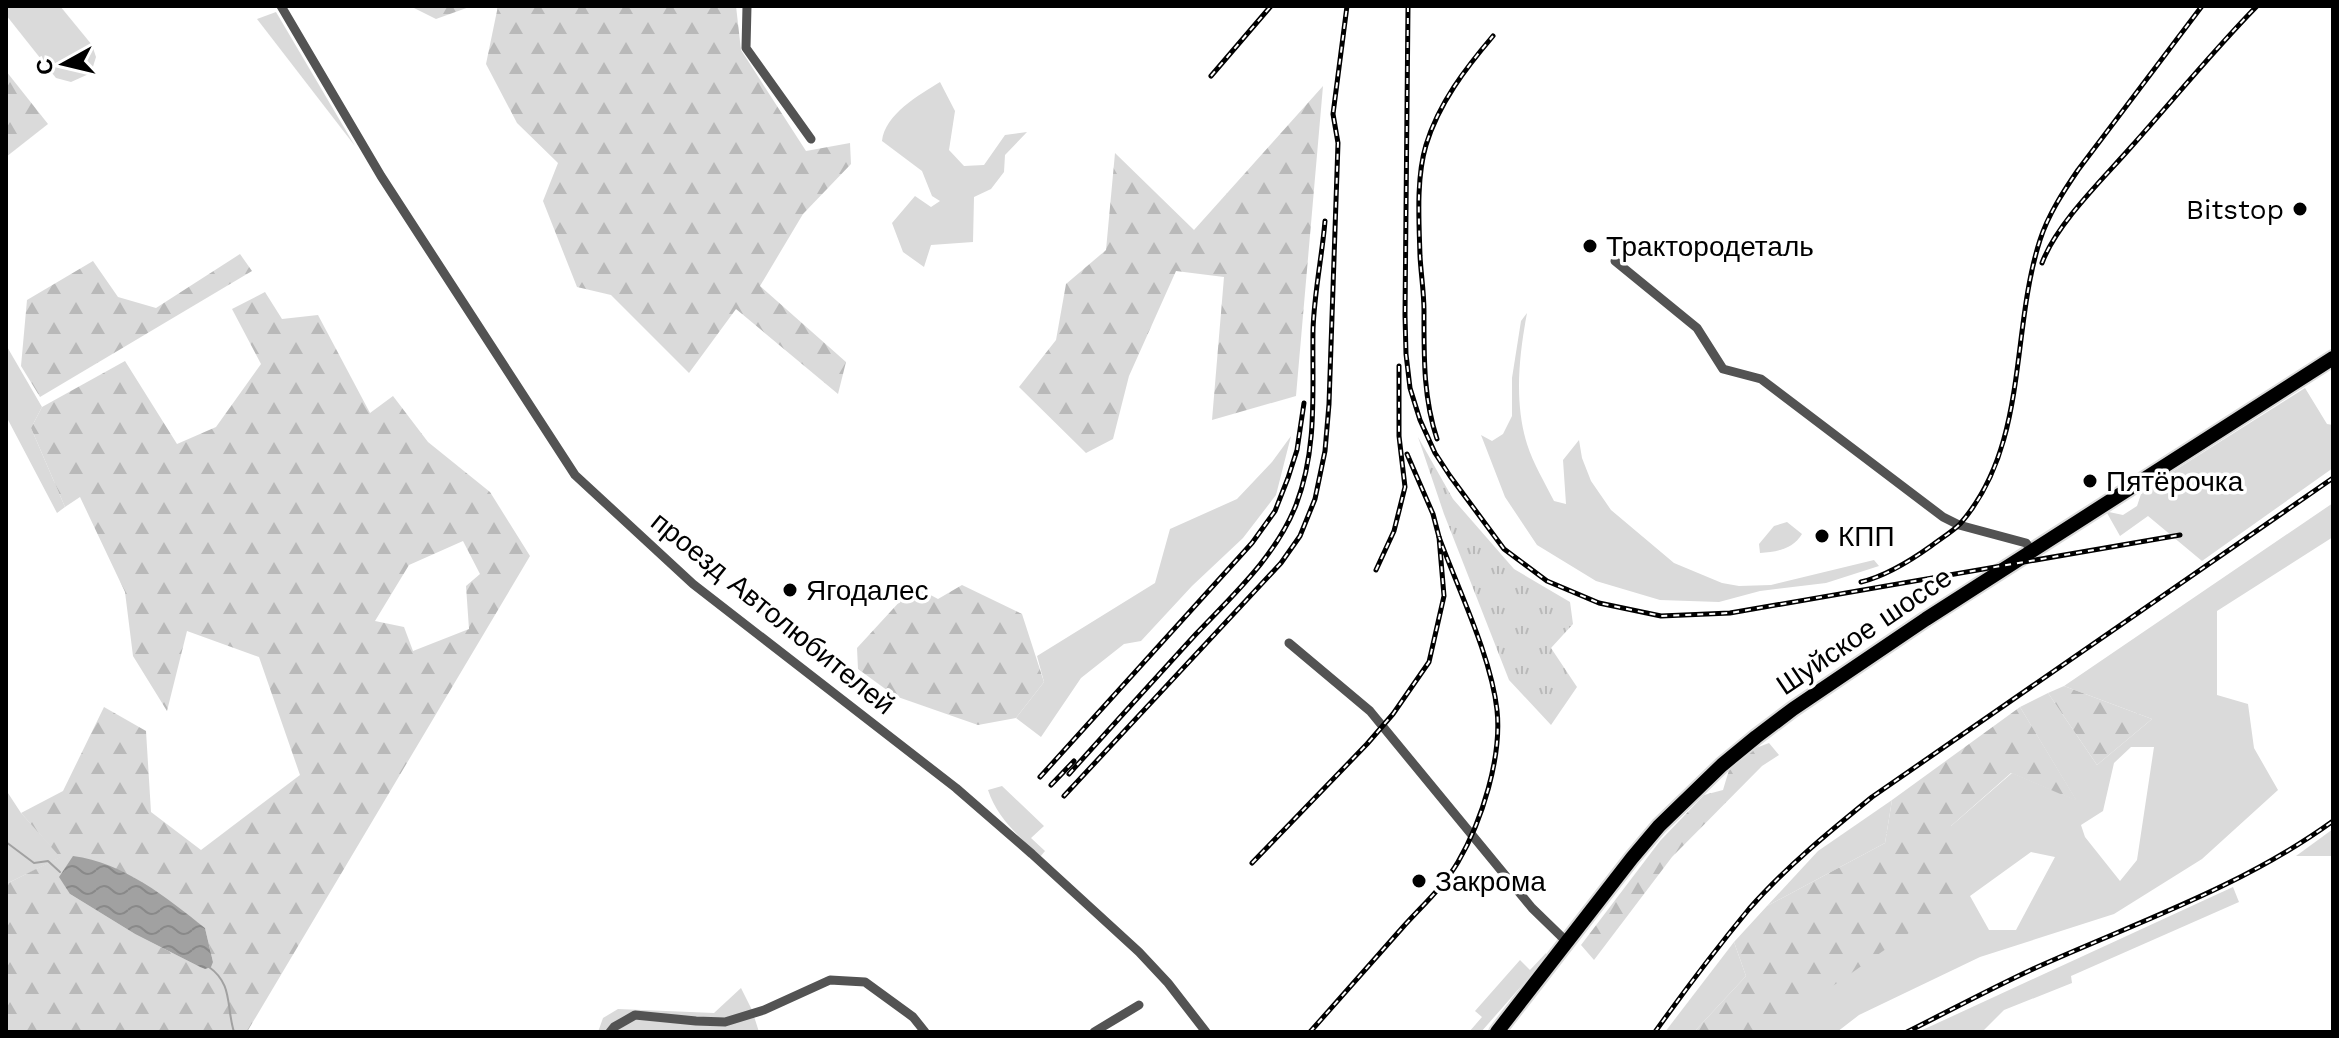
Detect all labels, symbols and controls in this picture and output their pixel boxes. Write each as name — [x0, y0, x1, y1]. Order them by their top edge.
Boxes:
north arrow — [24, 24, 104, 104]
text: С — [31, 57, 58, 76]
place label: Bitstop — [2186, 193, 2284, 226]
marker: Bitstop — [2291, 200, 2309, 218]
place label: Трактородеталь — [1606, 230, 1814, 263]
marker: Трактородеталь — [1581, 237, 1599, 255]
place label: Пятёрочка — [2106, 465, 2244, 498]
marker: Пятёрочка — [2081, 472, 2099, 490]
street label: проезд Автолюбителей — [645, 505, 901, 721]
place label: КПП — [1838, 520, 1895, 553]
marker: КПП — [1813, 527, 1831, 545]
street label: Шуйское шоссе — [1770, 560, 1958, 702]
place label: Ягодалес — [806, 574, 929, 607]
marker: Ягодалес — [781, 581, 799, 599]
place label: Закрома — [1435, 865, 1546, 898]
marker: Закрома — [1410, 872, 1428, 890]

